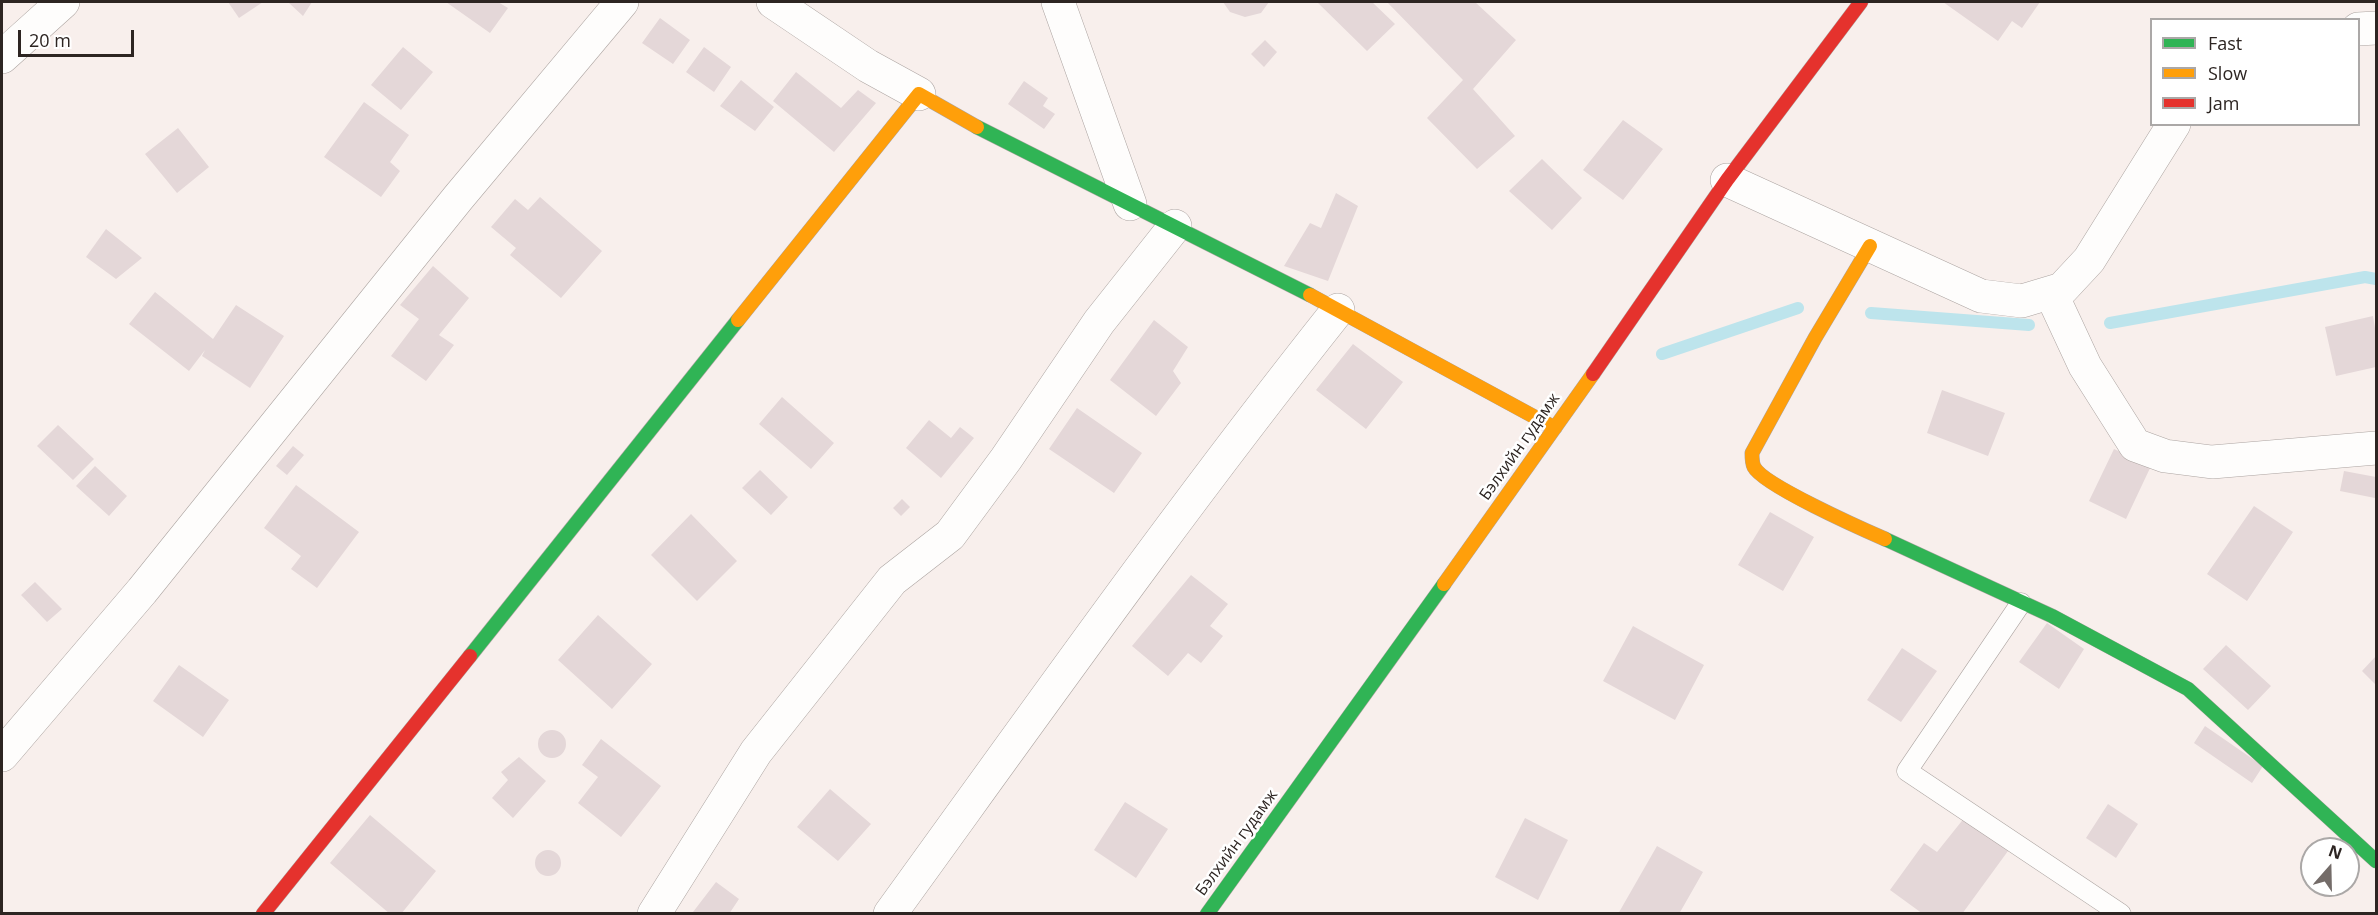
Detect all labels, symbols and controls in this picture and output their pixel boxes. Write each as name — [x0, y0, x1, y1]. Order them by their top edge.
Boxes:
scale bar — [21, 18, 136, 56]
legend — [2150, 18, 2360, 126]
text: 20 m — [29, 28, 71, 52]
text: Fast — [2208, 31, 2242, 55]
text: Slow — [2208, 61, 2247, 85]
text: Jam — [2208, 91, 2240, 115]
street label: Бэлхийн гудамж — [1476, 390, 1564, 504]
street label: Бэлхийн гудамж — [1192, 786, 1282, 900]
north arrow — [2300, 837, 2360, 897]
text: N — [2326, 839, 2345, 865]

